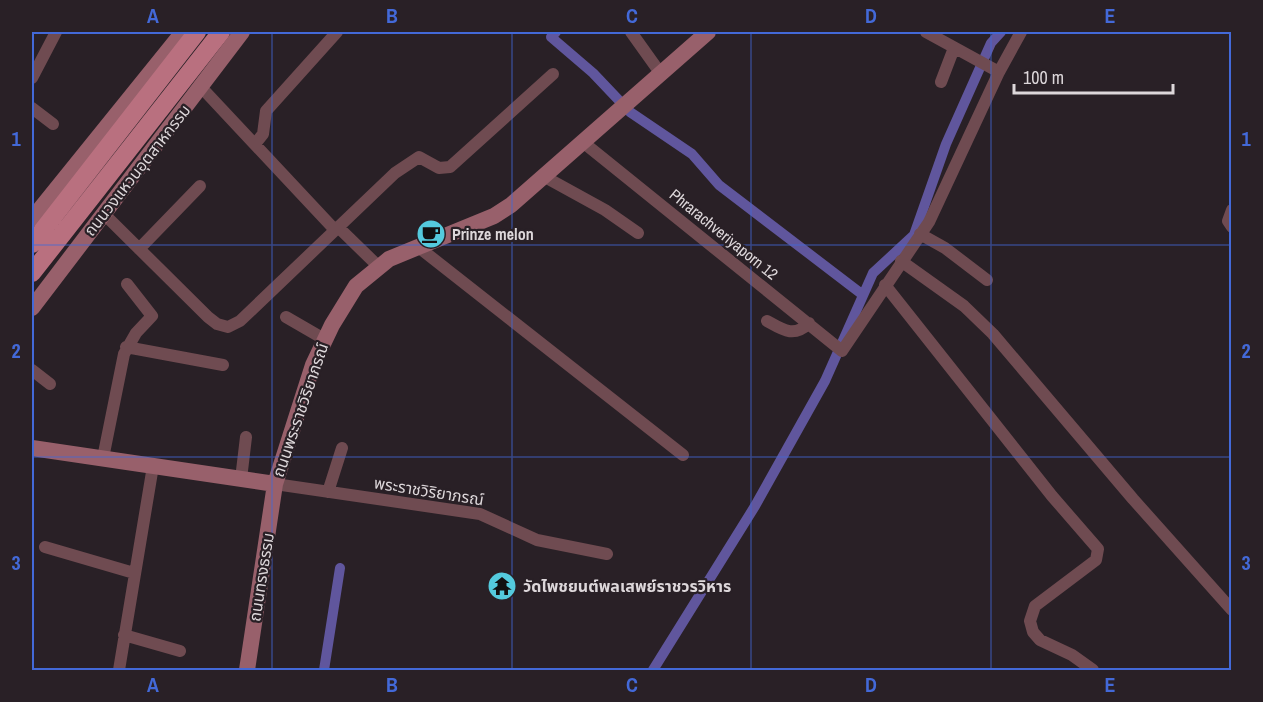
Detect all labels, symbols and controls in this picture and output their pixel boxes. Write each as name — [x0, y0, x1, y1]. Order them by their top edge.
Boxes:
text: A — [147, 2, 159, 29]
text: B — [386, 2, 398, 29]
text: C — [626, 2, 638, 29]
text: D — [865, 2, 877, 29]
text: E — [1105, 2, 1116, 29]
scale bar — [1014, 57, 1173, 95]
text: 100 m — [1023, 65, 1064, 90]
street label: ถนนวงแหวนอุตสาหกรรม — [79, 100, 195, 240]
text: 1 — [11, 125, 21, 152]
text: 1 — [1241, 125, 1251, 152]
street label: Phrarachveriyaporn 12 — [665, 183, 783, 285]
cafe icon: Prinze melon — [415, 218, 447, 250]
place label: Prinze melon — [452, 223, 534, 245]
text: 2 — [11, 337, 21, 364]
text: 2 — [1241, 337, 1251, 364]
street label: ถนนพระราชวิริยาภรณ์ — [267, 340, 333, 480]
street label: พระราชวิริยาภรณ์ — [372, 471, 486, 511]
street label: ถนนทรงธรรม — [243, 531, 279, 623]
text: 3 — [11, 549, 21, 576]
text: 3 — [1241, 549, 1251, 576]
temple icon: วัดไพชยนต์พลเสพย์ราชวรวิหาร — [486, 570, 518, 602]
place label: วัดไพชยนต์พลเสพย์ราชวรวิหาร — [523, 575, 731, 597]
text: A — [147, 671, 159, 698]
text: B — [386, 671, 398, 698]
text: C — [626, 671, 638, 698]
text: D — [865, 671, 877, 698]
text: E — [1105, 671, 1116, 698]

